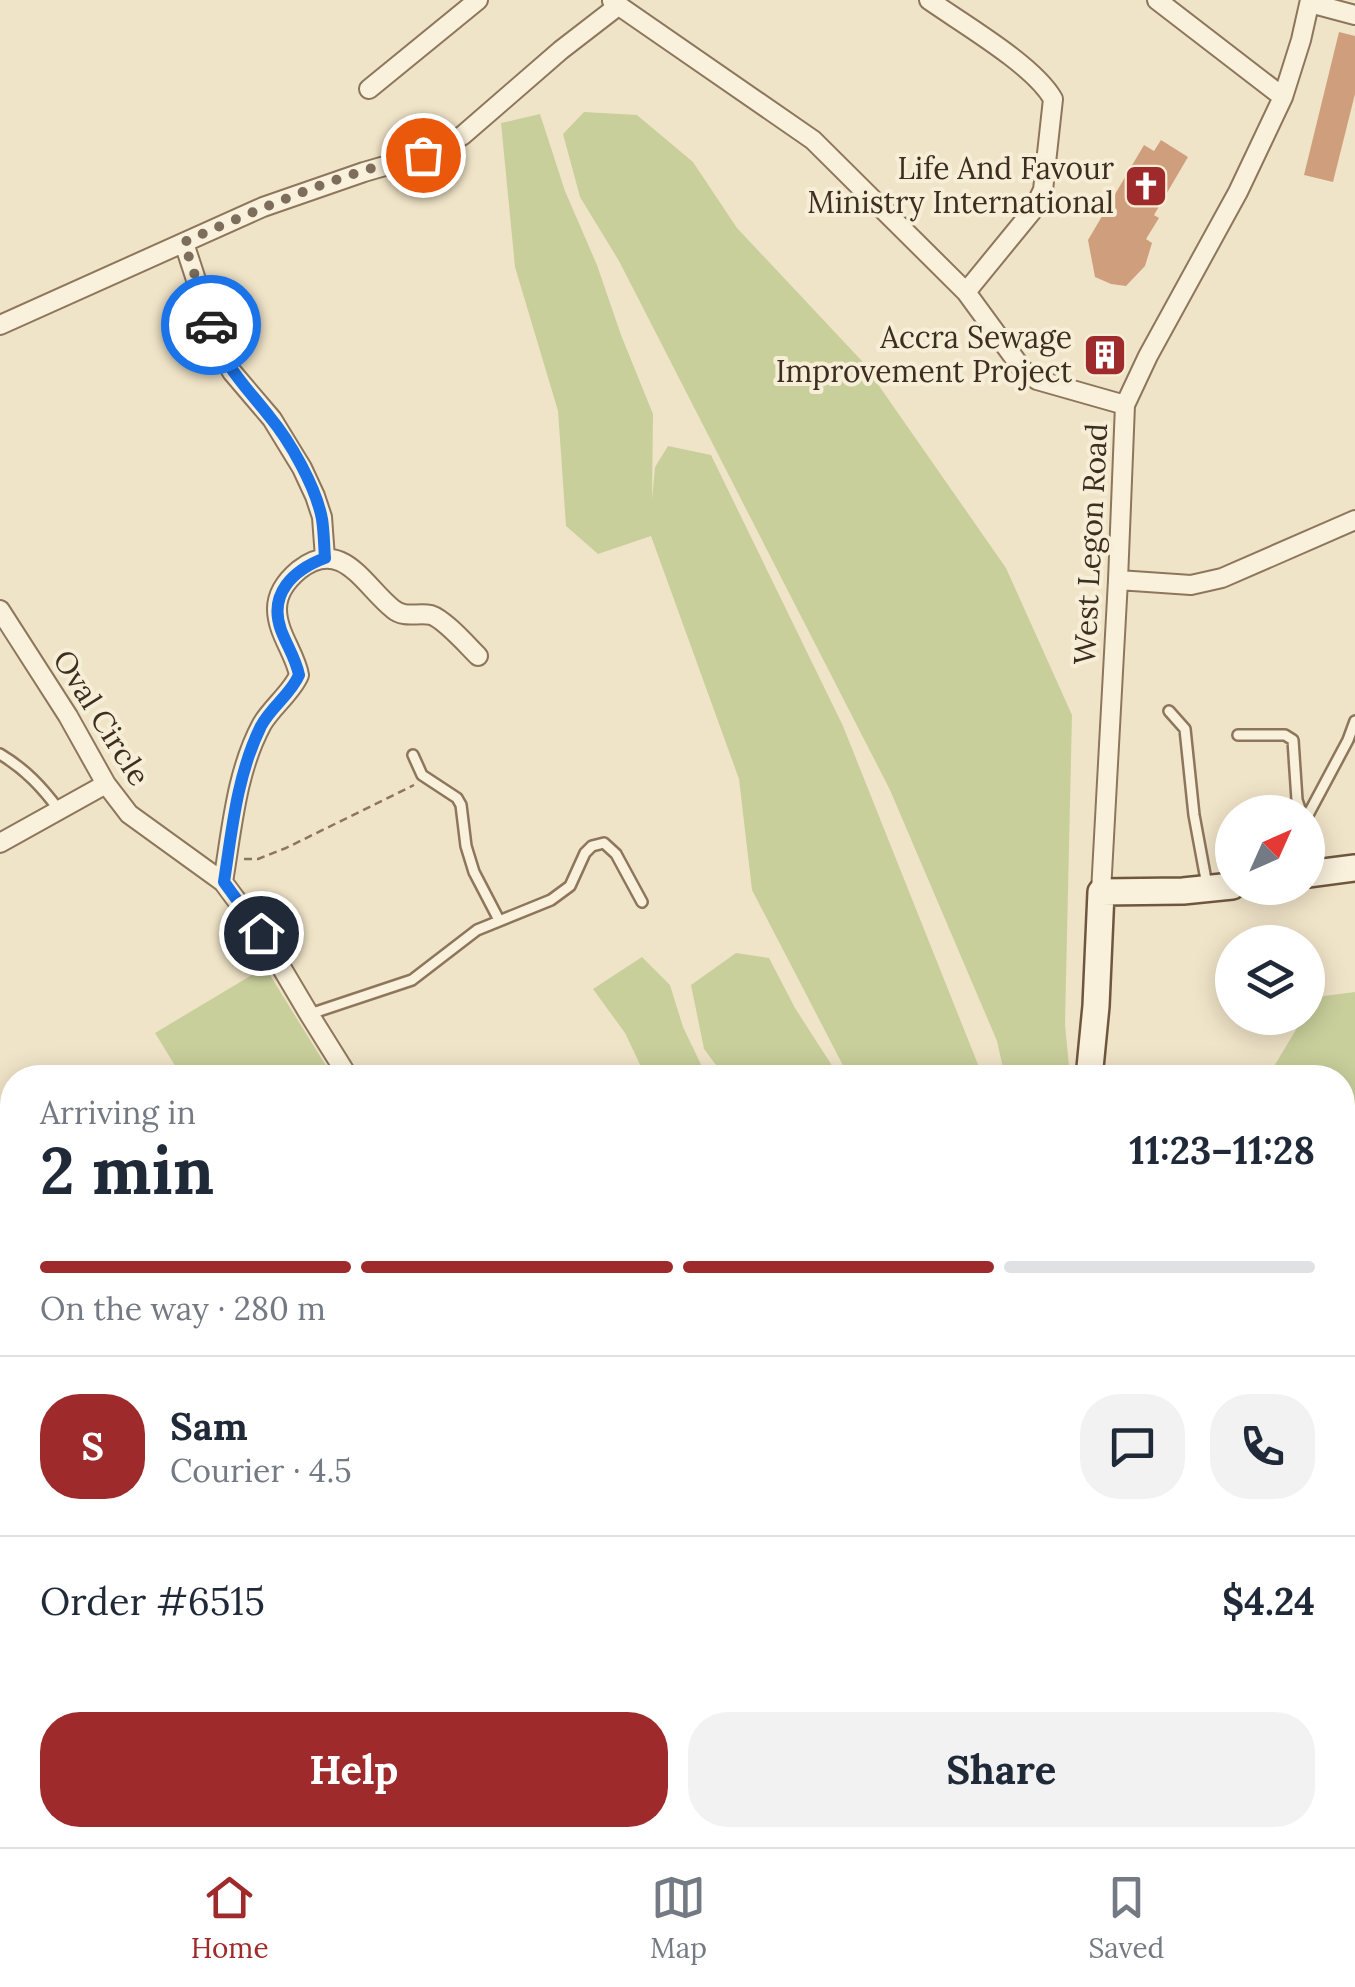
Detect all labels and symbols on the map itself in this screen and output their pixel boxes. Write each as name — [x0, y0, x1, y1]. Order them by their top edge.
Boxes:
pin — [381, 113, 466, 198]
place label: Life And Favour Ministry International — [807, 149, 1114, 222]
church icon: Life And Favour Ministry International — [1123, 163, 1169, 209]
courier — [161, 275, 261, 375]
place label: Accra Sewage Improvement Project — [776, 318, 1072, 391]
building icon: Accra Sewage Improvement Project — [1082, 332, 1128, 378]
street label: West Legon Road — [1065, 422, 1116, 666]
street label: Oval Circle — [45, 643, 158, 792]
north arrow — [1215, 795, 1325, 905]
pin — [219, 891, 304, 976]

